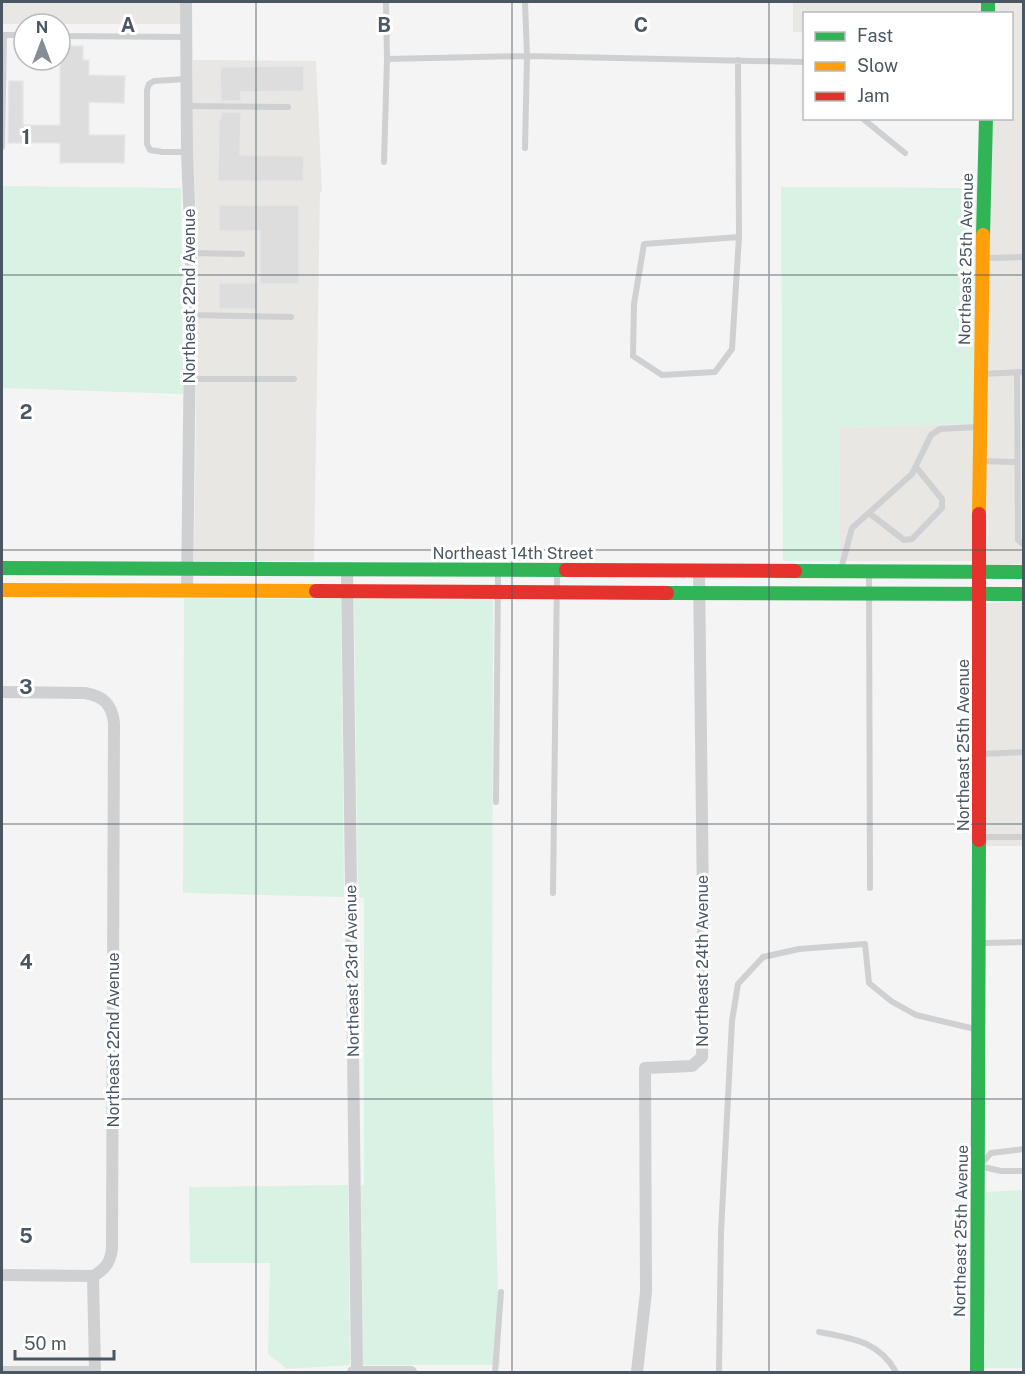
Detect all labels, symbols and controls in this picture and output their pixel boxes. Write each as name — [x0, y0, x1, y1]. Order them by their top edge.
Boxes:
north arrow — [12, 12, 72, 72]
legend — [803, 12, 1013, 120]
text: A — [121, 13, 135, 37]
text: B — [377, 13, 391, 37]
text: C — [634, 13, 648, 37]
text: N — [36, 18, 48, 37]
text: Fast — [857, 25, 893, 46]
text: Slow — [857, 55, 898, 76]
text: Jam — [857, 85, 890, 106]
text: 1 — [22, 125, 30, 149]
street label: Northeast 25th Avenue — [955, 173, 977, 345]
street label: Northeast 22nd Avenue — [180, 209, 199, 383]
text: 2 — [20, 400, 32, 424]
street label: Northeast 14th Street — [433, 544, 593, 563]
street label: Northeast 25th Avenue — [954, 659, 973, 831]
text: 3 — [19, 675, 33, 699]
street label: Northeast 24th Avenue — [693, 875, 712, 1047]
street label: Northeast 23rd Avenue — [341, 885, 363, 1057]
text: 4 — [19, 950, 33, 974]
street label: Northeast 22nd Avenue — [104, 953, 123, 1127]
street label: Northeast 25th Avenue — [950, 1145, 972, 1317]
text: 5 — [19, 1224, 33, 1248]
scale bar — [15, 1323, 114, 1361]
text: 50 m — [24, 1333, 67, 1354]

